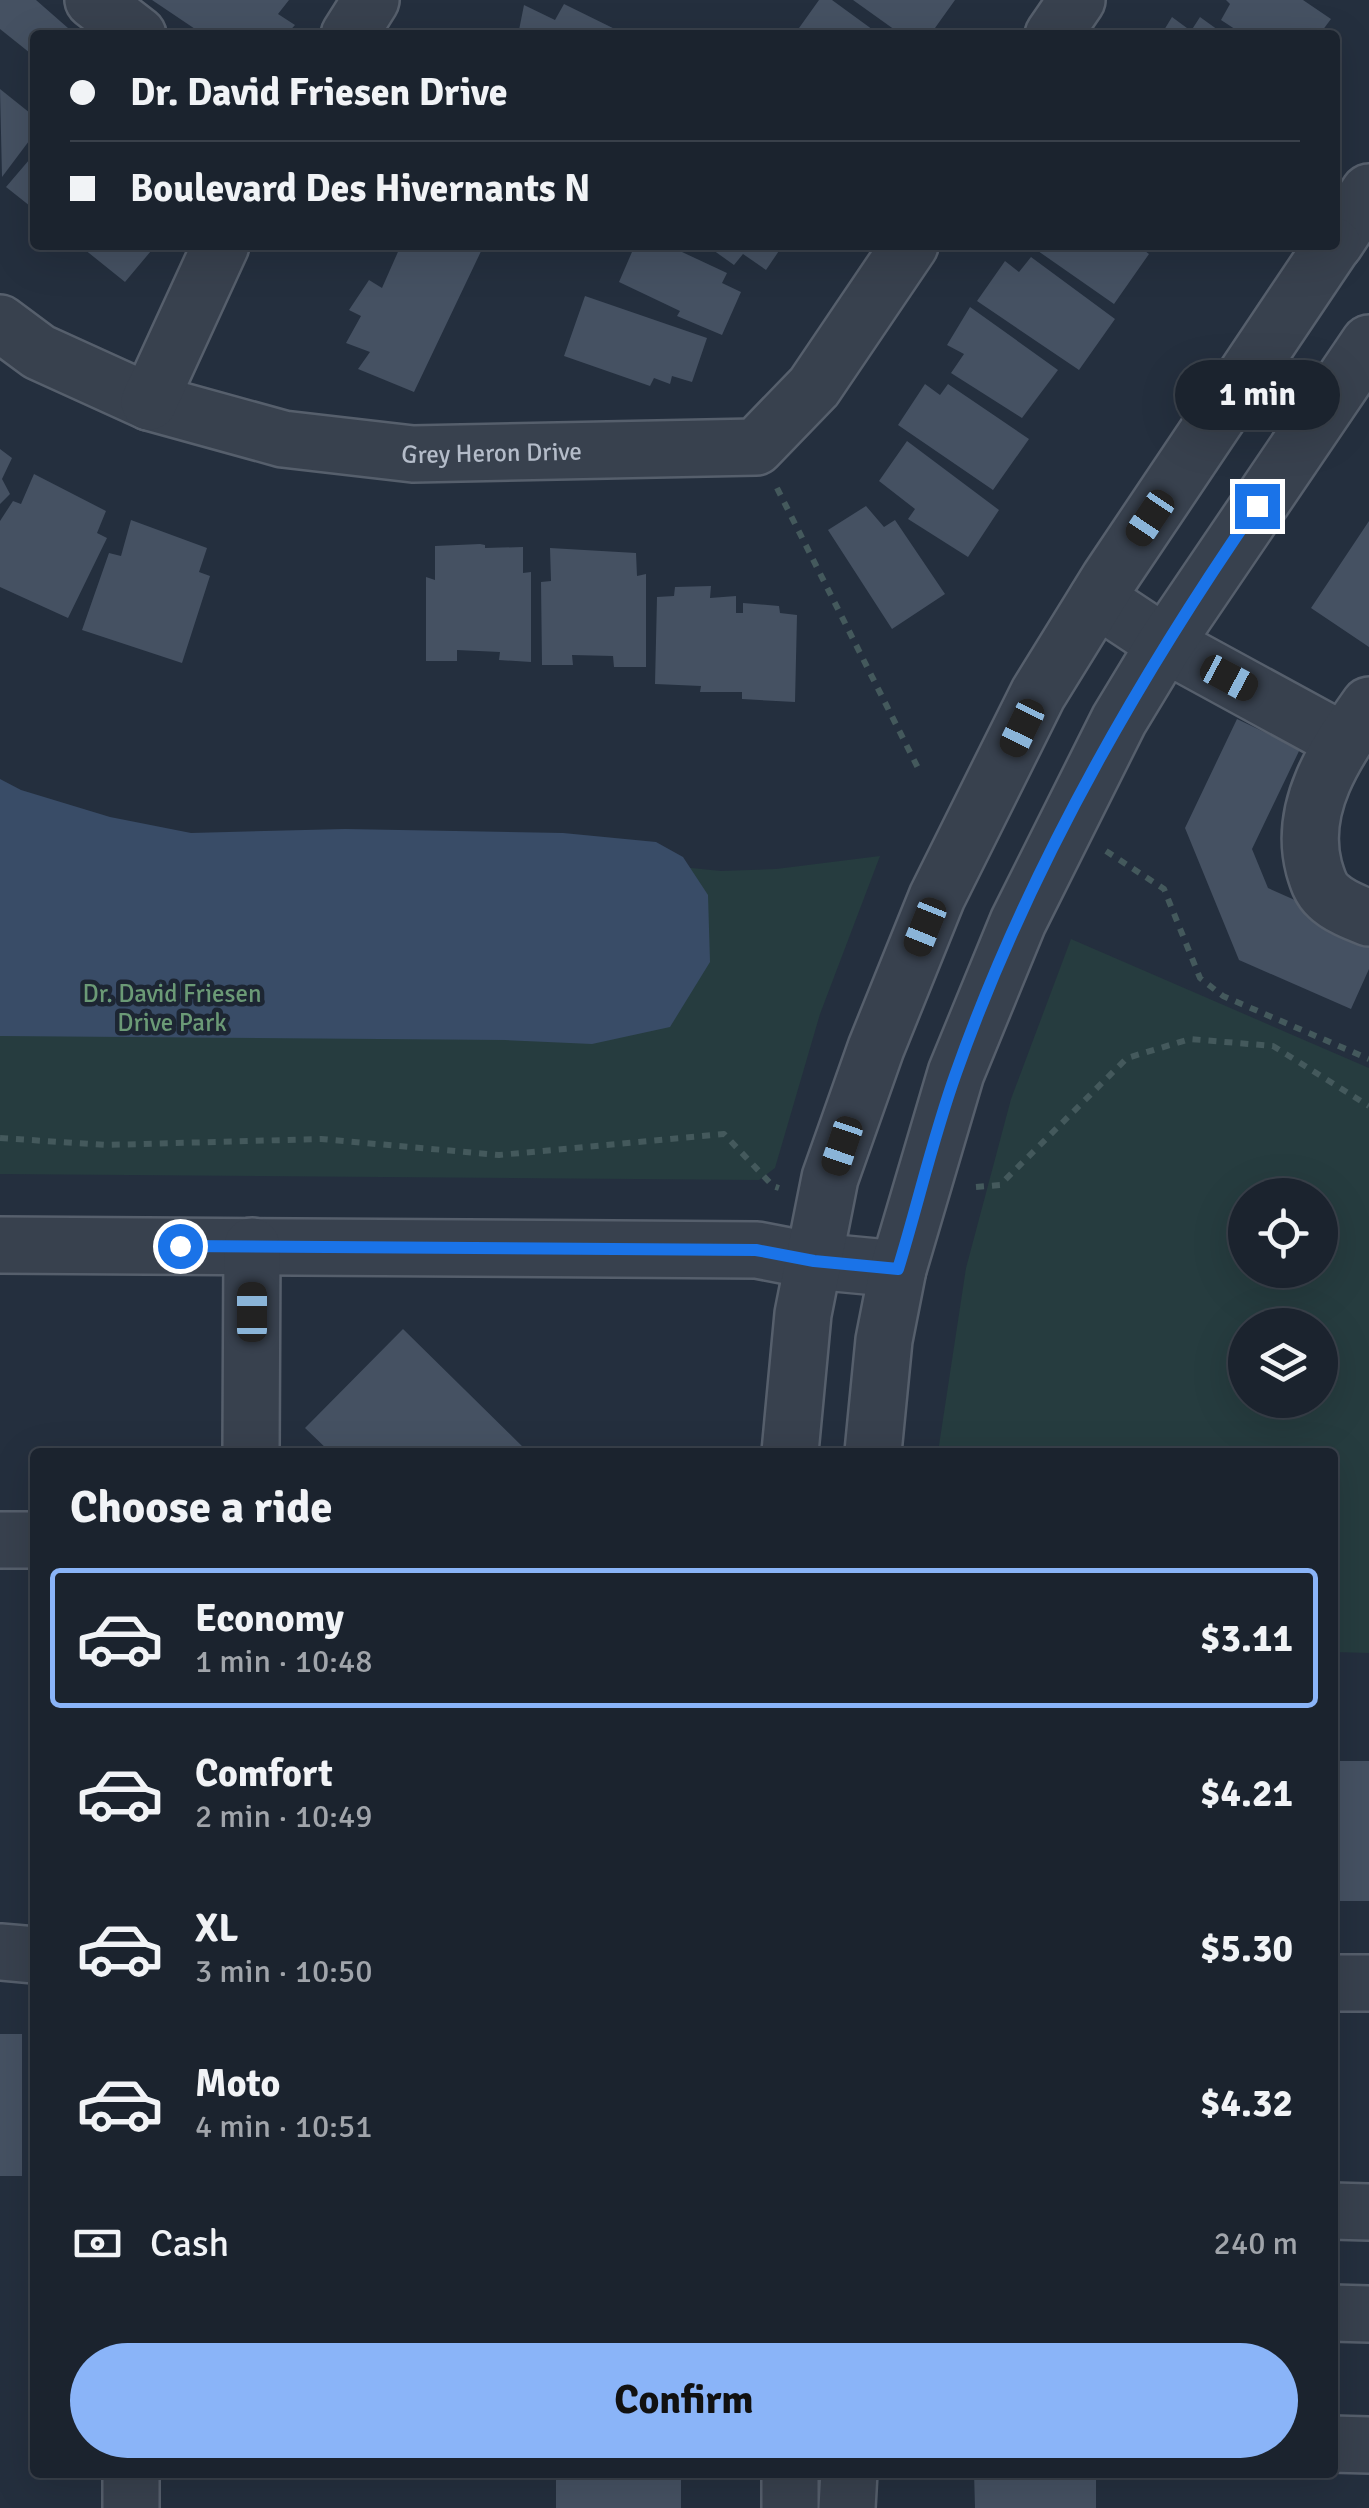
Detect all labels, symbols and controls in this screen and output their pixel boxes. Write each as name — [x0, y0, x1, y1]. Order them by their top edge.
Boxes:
text: Dr. David Friesen Drive — [130, 69, 508, 116]
text: Boulevard Des Hivernants N — [130, 165, 591, 212]
callout: 1 min — [1174, 361, 1340, 431]
text: 1 min — [1219, 375, 1296, 414]
street label: Grey Heron Drive — [400, 436, 582, 470]
route end — [1235, 484, 1280, 529]
car — [1121, 485, 1179, 551]
car — [1195, 651, 1263, 705]
car — [995, 694, 1049, 762]
car — [900, 894, 950, 960]
park label: Dr. David Friesen Drive Park — [82, 978, 262, 1038]
car — [818, 1113, 866, 1179]
map controls — [1228, 1178, 1338, 1418]
button: locate — [1228, 1178, 1338, 1288]
route start — [158, 1224, 203, 1269]
car — [237, 1282, 267, 1342]
button: layers — [1228, 1308, 1338, 1418]
text: Choose a ride — [70, 1480, 333, 1535]
icon: car — [75, 1593, 165, 1683]
text: Economy — [195, 1595, 344, 1642]
text: $3.11 — [1200, 1615, 1293, 1662]
text: 1 min · 10:48 — [195, 1642, 373, 1681]
icon: car — [75, 1748, 165, 1838]
text: Comfort — [195, 1750, 333, 1797]
text: $4.21 — [1200, 1770, 1293, 1817]
text: 2 min · 10:49 — [195, 1797, 373, 1836]
icon: car — [75, 1903, 165, 1993]
text: XL — [195, 1905, 238, 1952]
text: $5.30 — [1200, 1925, 1293, 1972]
text: 3 min · 10:50 — [195, 1952, 373, 1991]
icon: car — [75, 2058, 165, 2148]
text: Moto — [195, 2060, 280, 2107]
text: $4.32 — [1200, 2080, 1293, 2127]
text: 4 min · 10:51 — [195, 2107, 373, 2146]
icon: cash — [70, 2216, 125, 2271]
text: Cash — [150, 2220, 229, 2267]
text: 240 m — [1214, 2224, 1298, 2263]
button: Confirm — [70, 2343, 1298, 2458]

